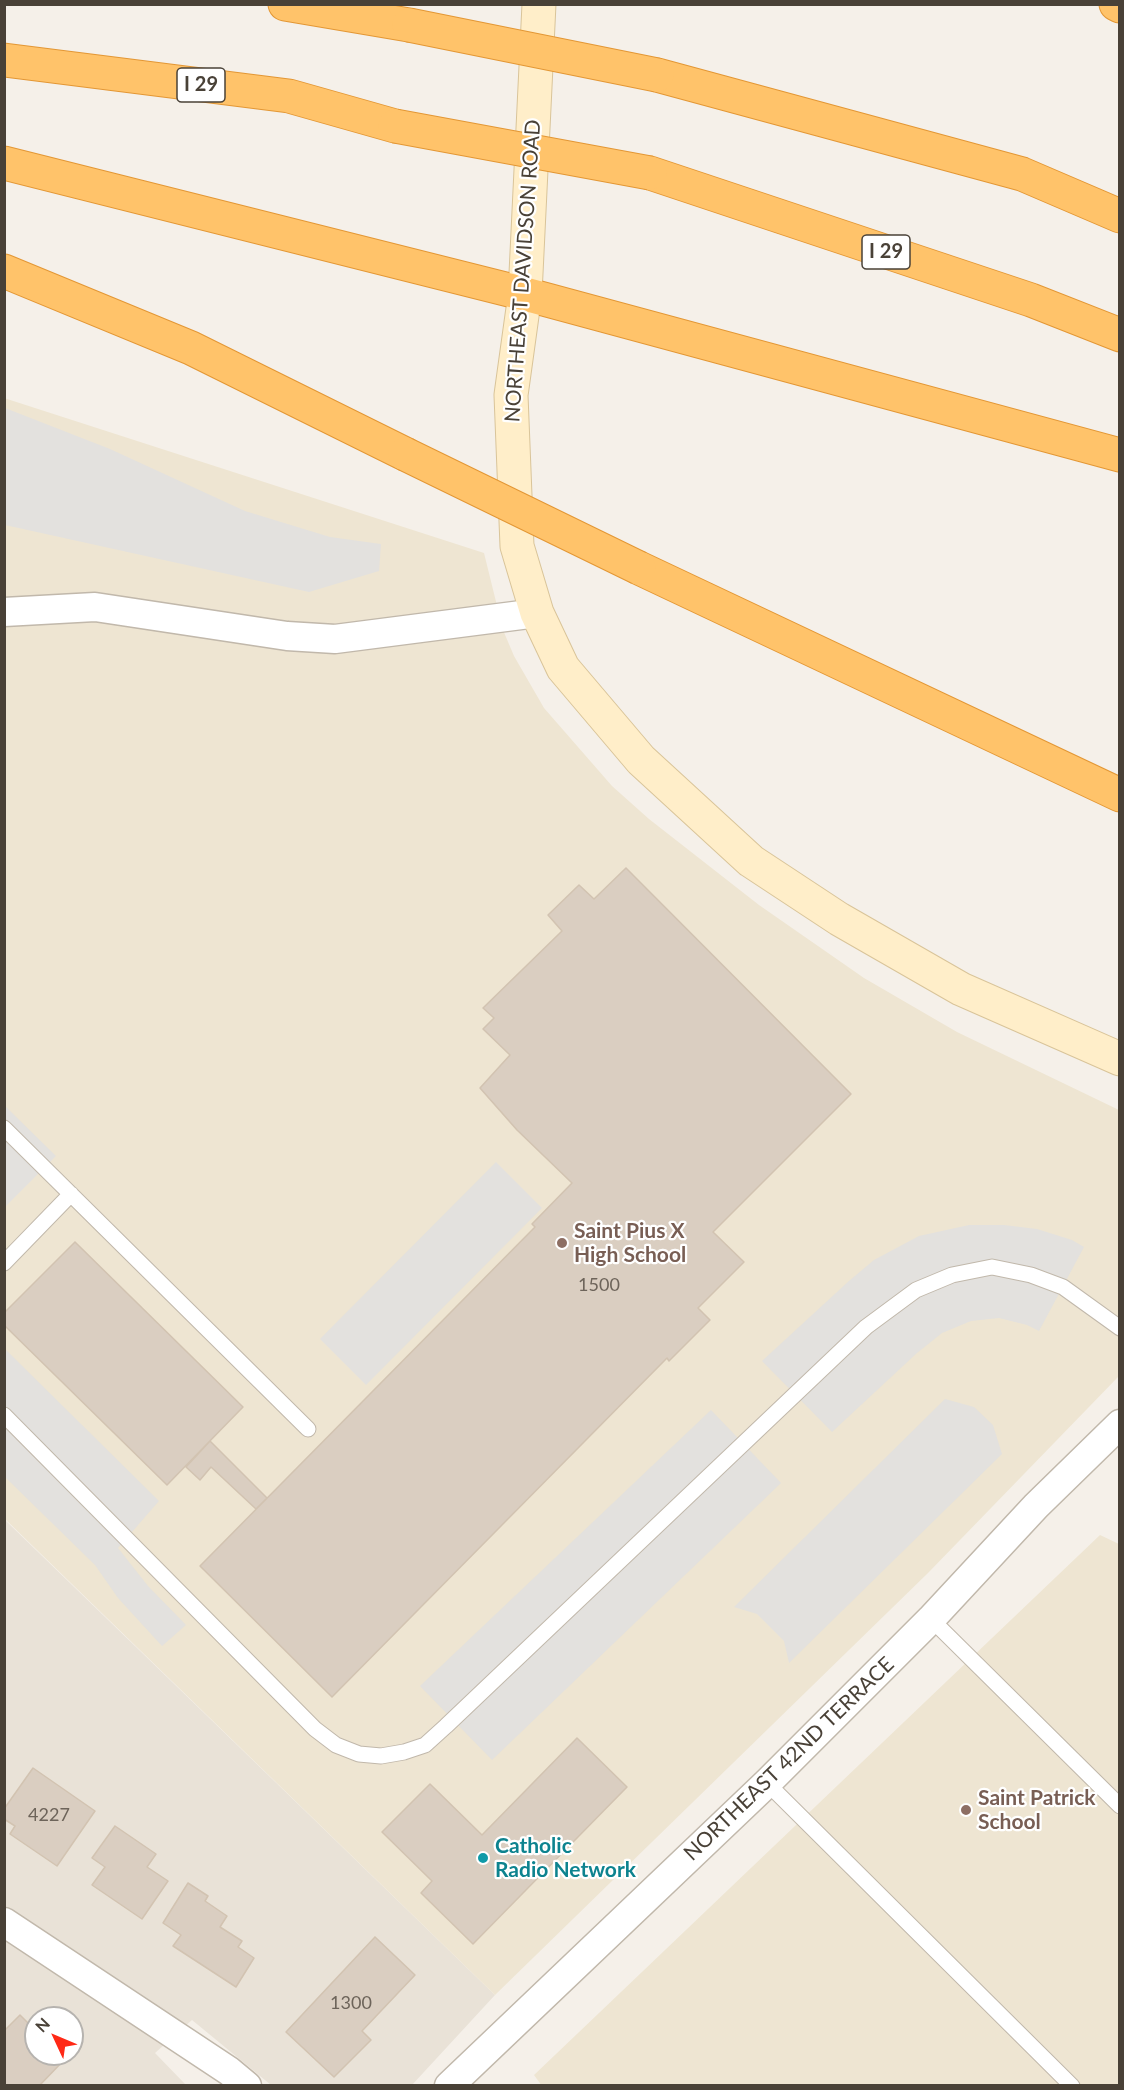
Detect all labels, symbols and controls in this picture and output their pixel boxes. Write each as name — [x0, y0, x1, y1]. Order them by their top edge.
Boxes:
road number: I 29 — [177, 68, 225, 102]
street label: NORTHEAST DAVIDSON ROAD — [500, 119, 546, 423]
road number: I 29 — [862, 235, 910, 269]
place label: Saint Pius X High School — [574, 1218, 686, 1268]
marker: Saint Pius X High School — [555, 1236, 569, 1250]
house number: 1500 — [578, 1274, 620, 1296]
street label: NORTHEAST 42ND TERRACE — [679, 1652, 899, 1866]
place label: Saint Patrick School — [978, 1785, 1095, 1835]
marker: Saint Patrick School — [959, 1803, 973, 1817]
house number: 4227 — [28, 1804, 70, 1826]
place label: Catholic Radio Network — [495, 1833, 636, 1883]
marker: Catholic Radio Network — [476, 1851, 490, 1865]
house number: 1300 — [330, 1992, 372, 2014]
north arrow — [24, 2006, 84, 2066]
text: N — [31, 2014, 53, 2036]

